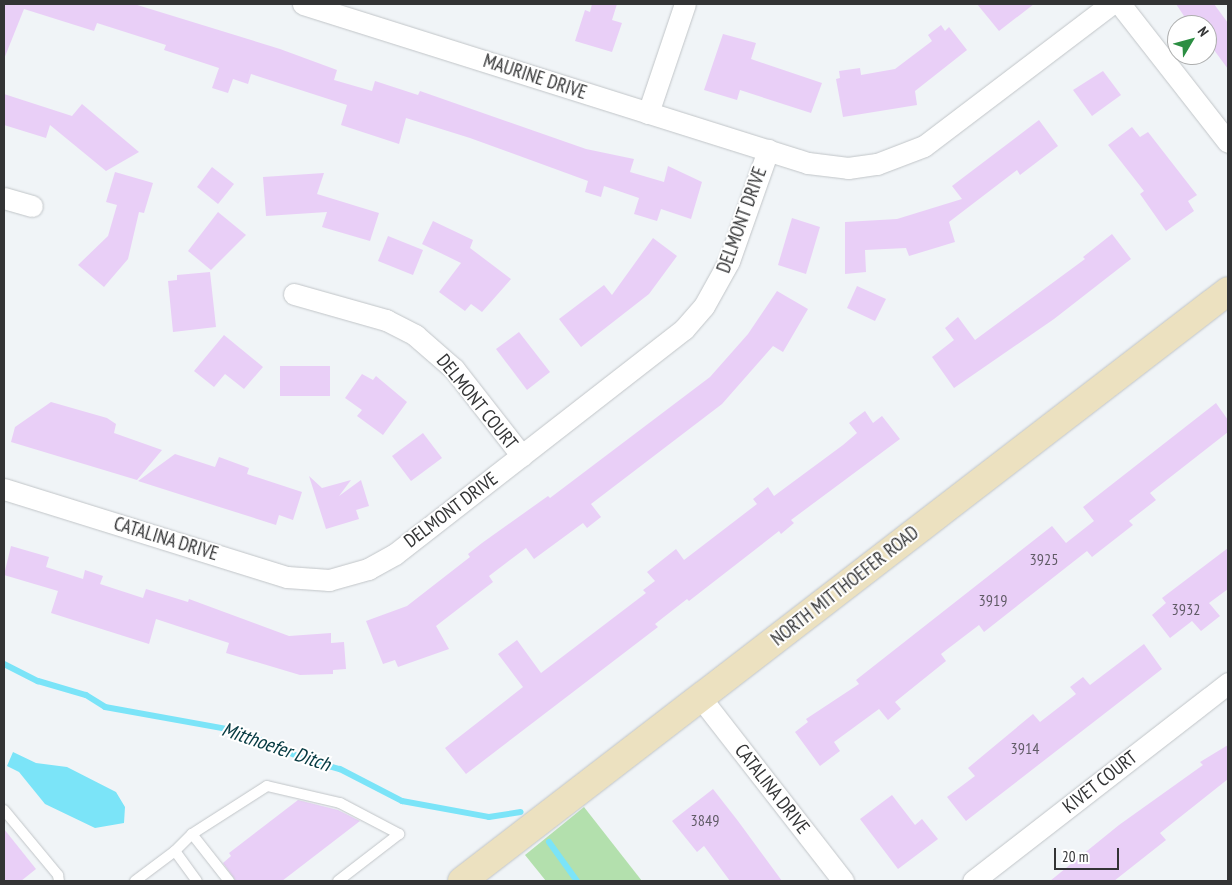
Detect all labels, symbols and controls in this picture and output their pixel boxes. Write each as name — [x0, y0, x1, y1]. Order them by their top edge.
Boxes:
north arrow — [1167, 15, 1217, 65]
text: N — [1194, 23, 1213, 40]
street label: MAURINE DRIVE — [480, 50, 590, 104]
street label: DELMONT DRIVE — [712, 164, 772, 276]
street label: DELMONT COURT — [431, 350, 523, 454]
street label: DELMONT DRIVE — [400, 467, 502, 553]
street label: CATALINA DRIVE — [111, 512, 221, 566]
street label: NORTH MITTHOEFER ROAD — [767, 521, 923, 651]
house number: 3925 — [1030, 549, 1058, 569]
house number: 3919 — [979, 590, 1007, 610]
house number: 3932 — [1172, 599, 1200, 619]
water label: Mitthoefer Ditch — [219, 717, 333, 777]
house number: 3914 — [1011, 738, 1039, 758]
street label: CATALINA DRIVE — [730, 739, 814, 839]
street label: KIVET COURT — [1058, 746, 1142, 818]
house number: 3849 — [691, 810, 719, 830]
scale bar — [1057, 838, 1122, 870]
text: 20 m — [1062, 847, 1088, 866]

